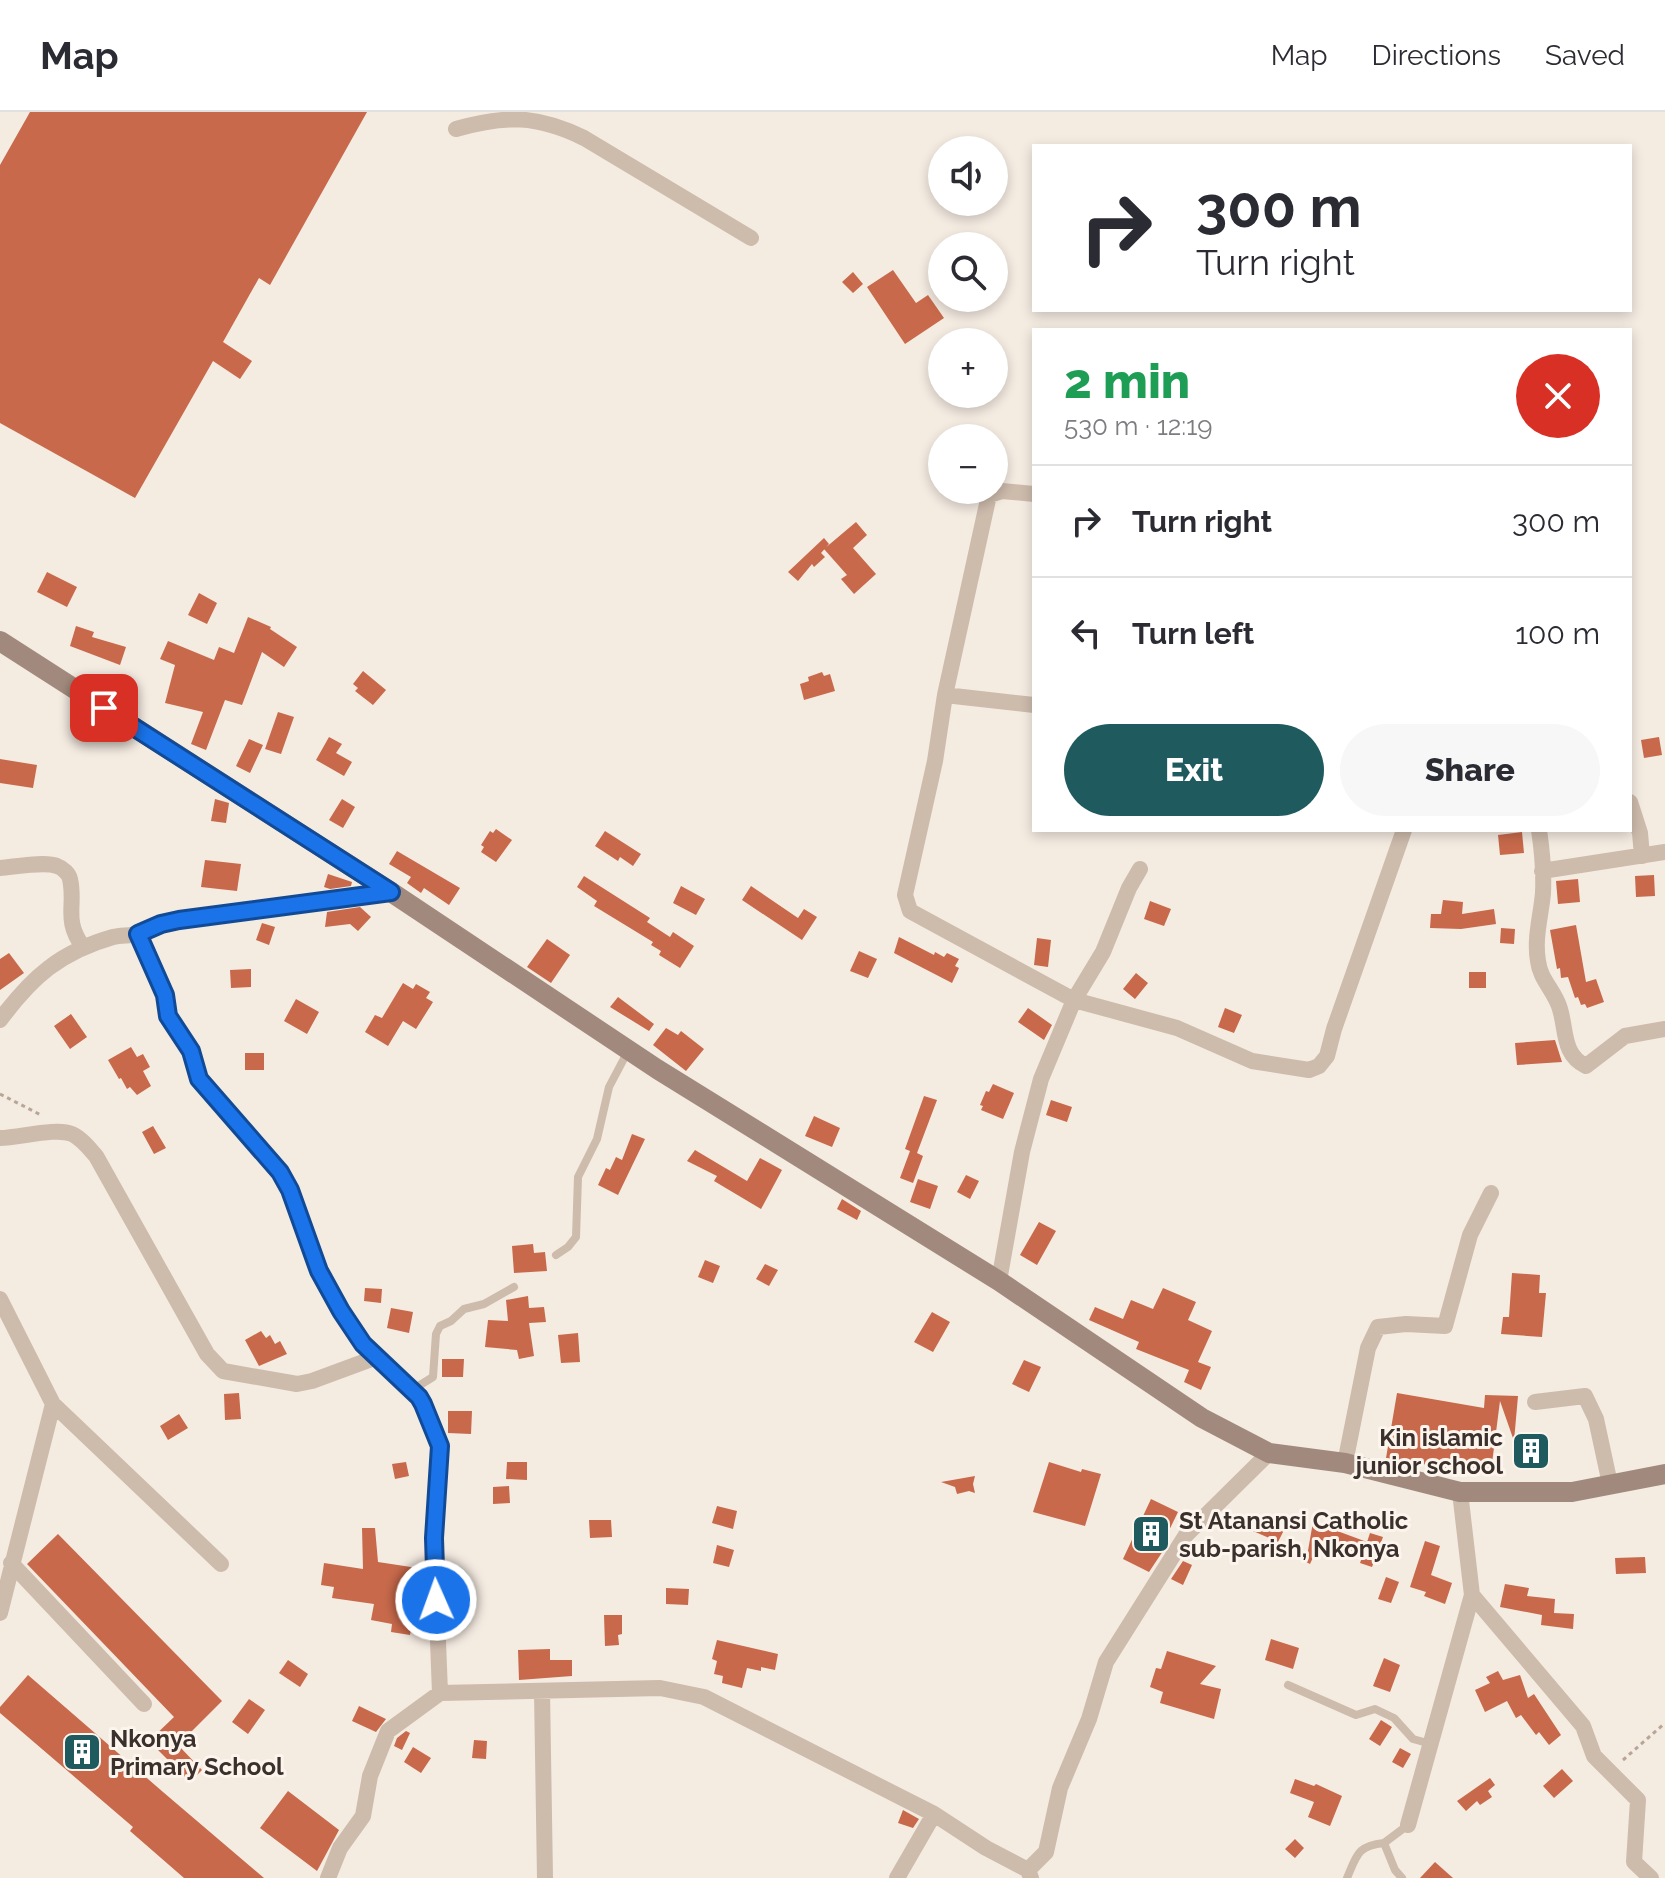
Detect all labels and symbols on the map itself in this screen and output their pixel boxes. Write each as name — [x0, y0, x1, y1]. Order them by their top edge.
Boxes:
pin — [70, 674, 138, 742]
place label: Kin islamic junior school — [1353, 1423, 1503, 1480]
building icon: Kin islamic junior school — [1510, 1430, 1552, 1472]
place label: St Atanansi Catholic sub-parish, Nkonya — [1179, 1506, 1409, 1563]
building icon: St Atanansi Catholic sub-parish, Nkonya — [1130, 1513, 1172, 1555]
position arrow — [394, 1558, 478, 1642]
place label: Nkonya Primary School — [110, 1724, 284, 1781]
building icon: Nkonya Primary School — [61, 1731, 103, 1773]

